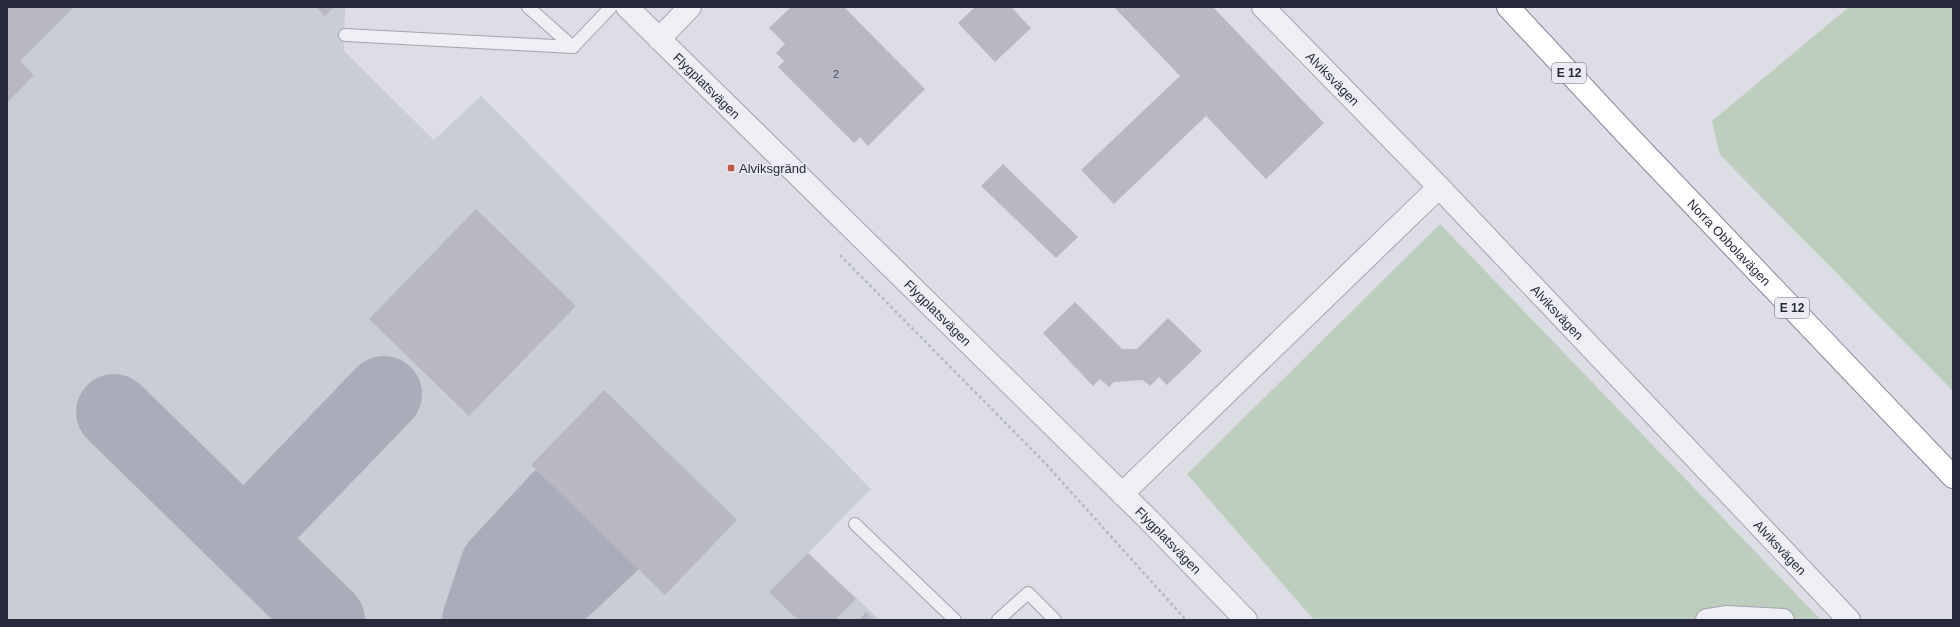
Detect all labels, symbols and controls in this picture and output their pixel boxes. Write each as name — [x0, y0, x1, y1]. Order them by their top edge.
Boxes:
street label: Alviksvägen — [1303, 48, 1363, 109]
street label: Flygplatsvägen — [670, 49, 743, 122]
road number: E 12 — [1552, 63, 1586, 83]
house number: 2 — [833, 68, 839, 80]
place label: Alviksgränd — [739, 161, 806, 176]
marker: Alviksgränd — [726, 163, 736, 173]
street label: Norra Obbolavägen — [1685, 196, 1774, 289]
street label: Flygplatsvägen — [902, 277, 974, 349]
street label: Alviksvägen — [1528, 282, 1587, 342]
road number: E 12 — [1775, 298, 1809, 318]
street label: Flygplatsvägen — [1133, 504, 1204, 577]
street label: Alviksvägen — [1751, 517, 1810, 578]

